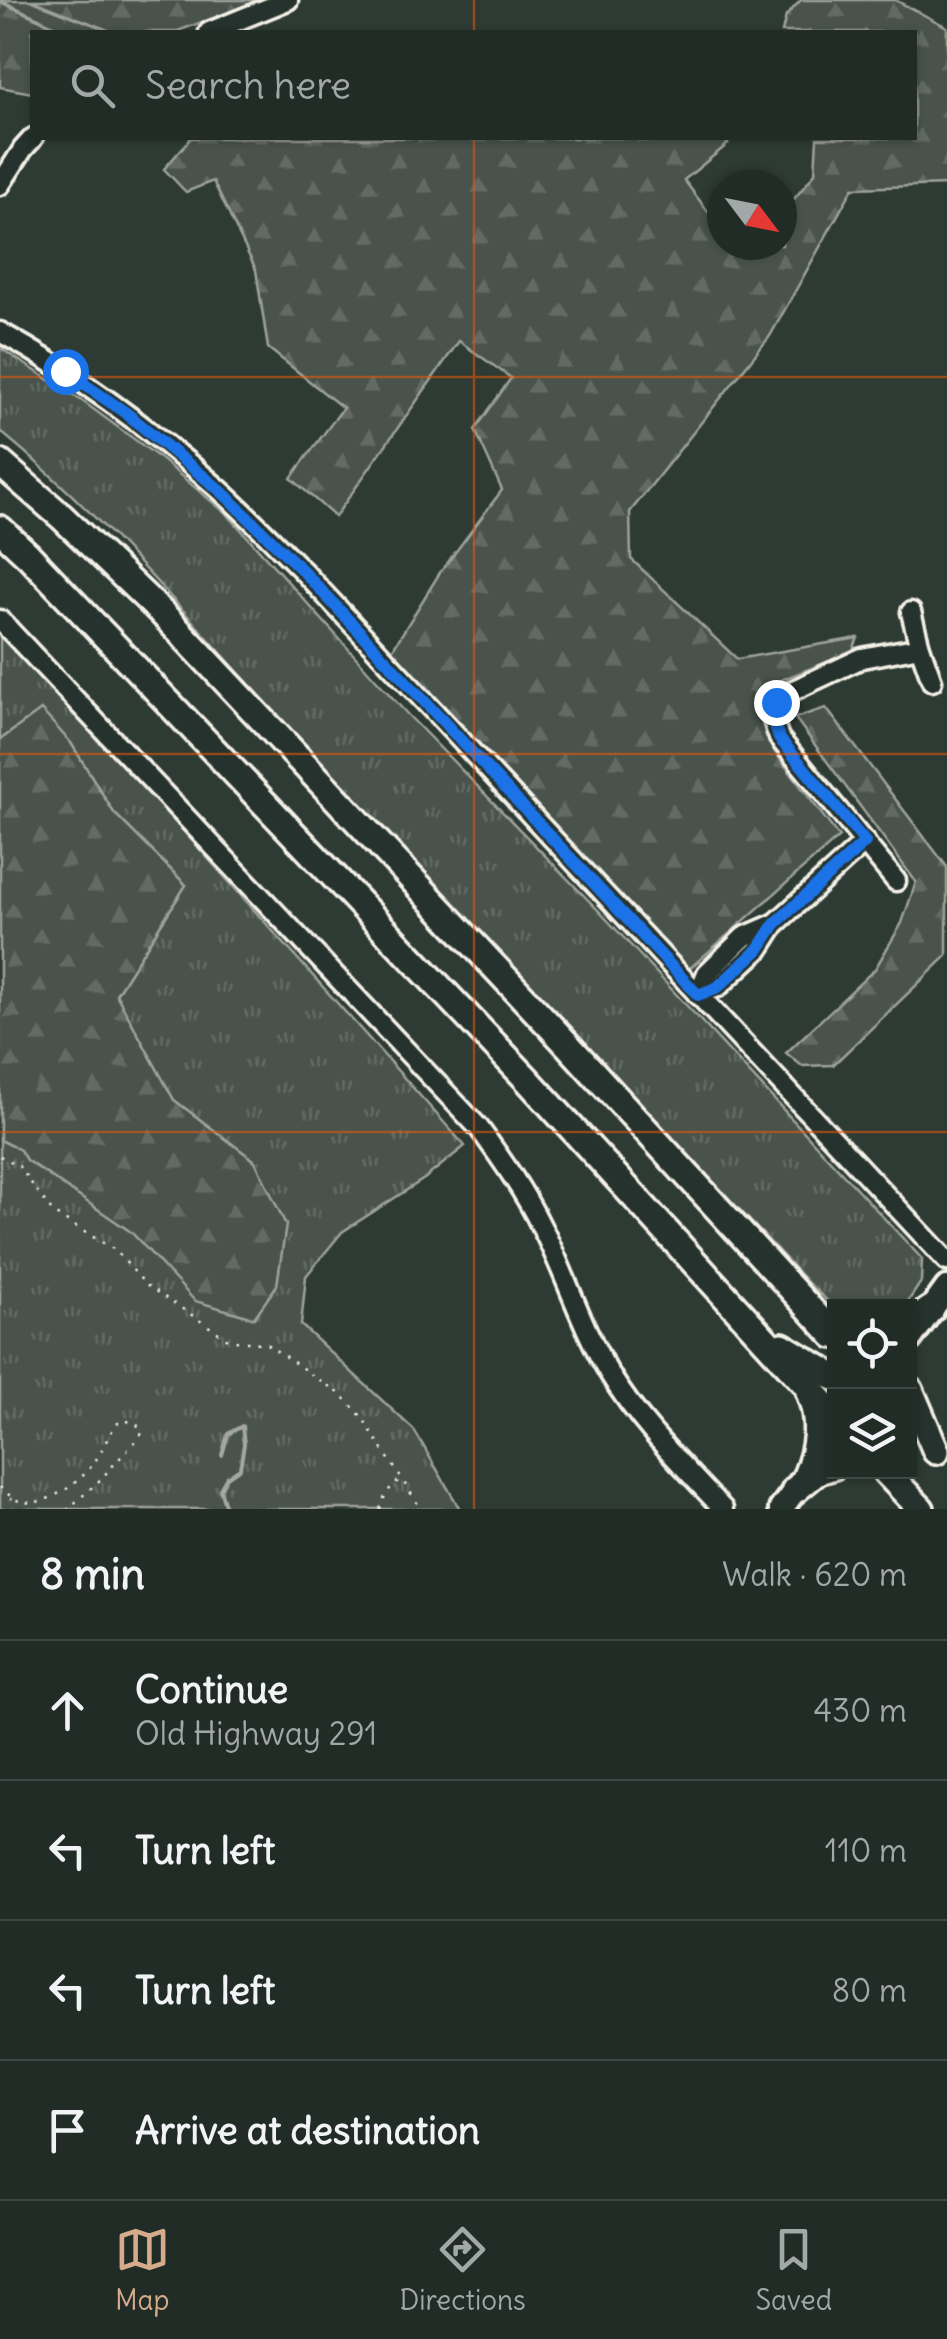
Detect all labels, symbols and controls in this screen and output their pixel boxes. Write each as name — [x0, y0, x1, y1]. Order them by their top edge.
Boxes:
search box — [30, 30, 917, 140]
icon: search — [65, 58, 120, 113]
text: Search here — [145, 62, 351, 109]
north arrow — [707, 170, 797, 260]
route start — [43, 349, 89, 395]
route end — [754, 680, 800, 726]
map controls — [827, 1299, 917, 1479]
button: locate — [827, 1299, 917, 1389]
button: layers — [827, 1389, 917, 1479]
text: 8 min — [40, 1548, 145, 1600]
text: Walk · 620 m — [722, 1554, 907, 1595]
text: Continue — [135, 1666, 288, 1713]
icon: ahead — [40, 1683, 95, 1738]
text: 430 m — [814, 1690, 907, 1731]
text: Old Highway 291 — [135, 1713, 377, 1754]
icon: left — [40, 1823, 95, 1878]
text: Turn left — [135, 1827, 275, 1874]
text: 110 m — [825, 1830, 907, 1871]
icon: left — [40, 1963, 95, 2018]
text: Turn left — [135, 1967, 275, 2014]
text: 80 m — [832, 1970, 907, 2011]
icon: arrive — [40, 2103, 95, 2158]
text: Arrive at destination — [135, 2107, 480, 2154]
tab: Map — [115, 2222, 170, 2318]
tab: Directions — [399, 2222, 526, 2318]
tab: Saved — [755, 2222, 832, 2318]

